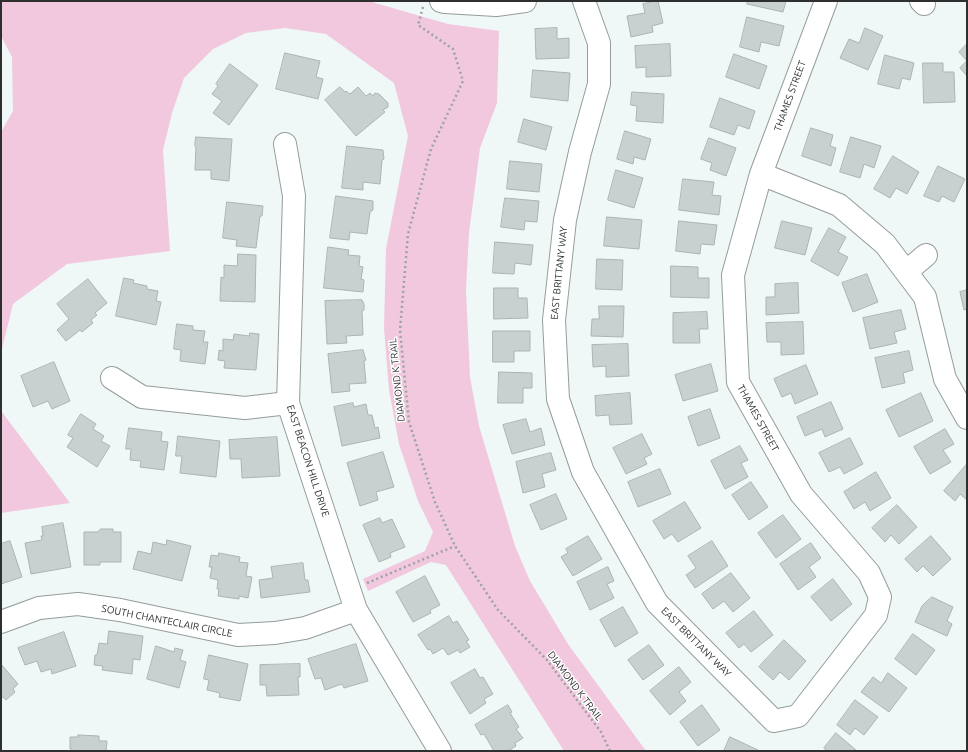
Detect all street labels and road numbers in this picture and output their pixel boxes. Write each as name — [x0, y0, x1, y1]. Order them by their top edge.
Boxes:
street label: THAMES STREET — [772, 59, 808, 133]
street label: EAST BRITTANY WAY — [548, 226, 570, 320]
street label: DIAMOND K TRAIL — [387, 338, 407, 422]
street label: THAMES STREET — [735, 382, 781, 454]
street label: EAST BEACON HILL DRIVE — [284, 403, 332, 519]
street label: SOUTH CHANTECLAIR CIRCLE — [100, 602, 234, 640]
street label: EAST BRITTANY WAY — [659, 605, 733, 679]
street label: DIAMOND K TRAIL — [545, 649, 605, 723]

